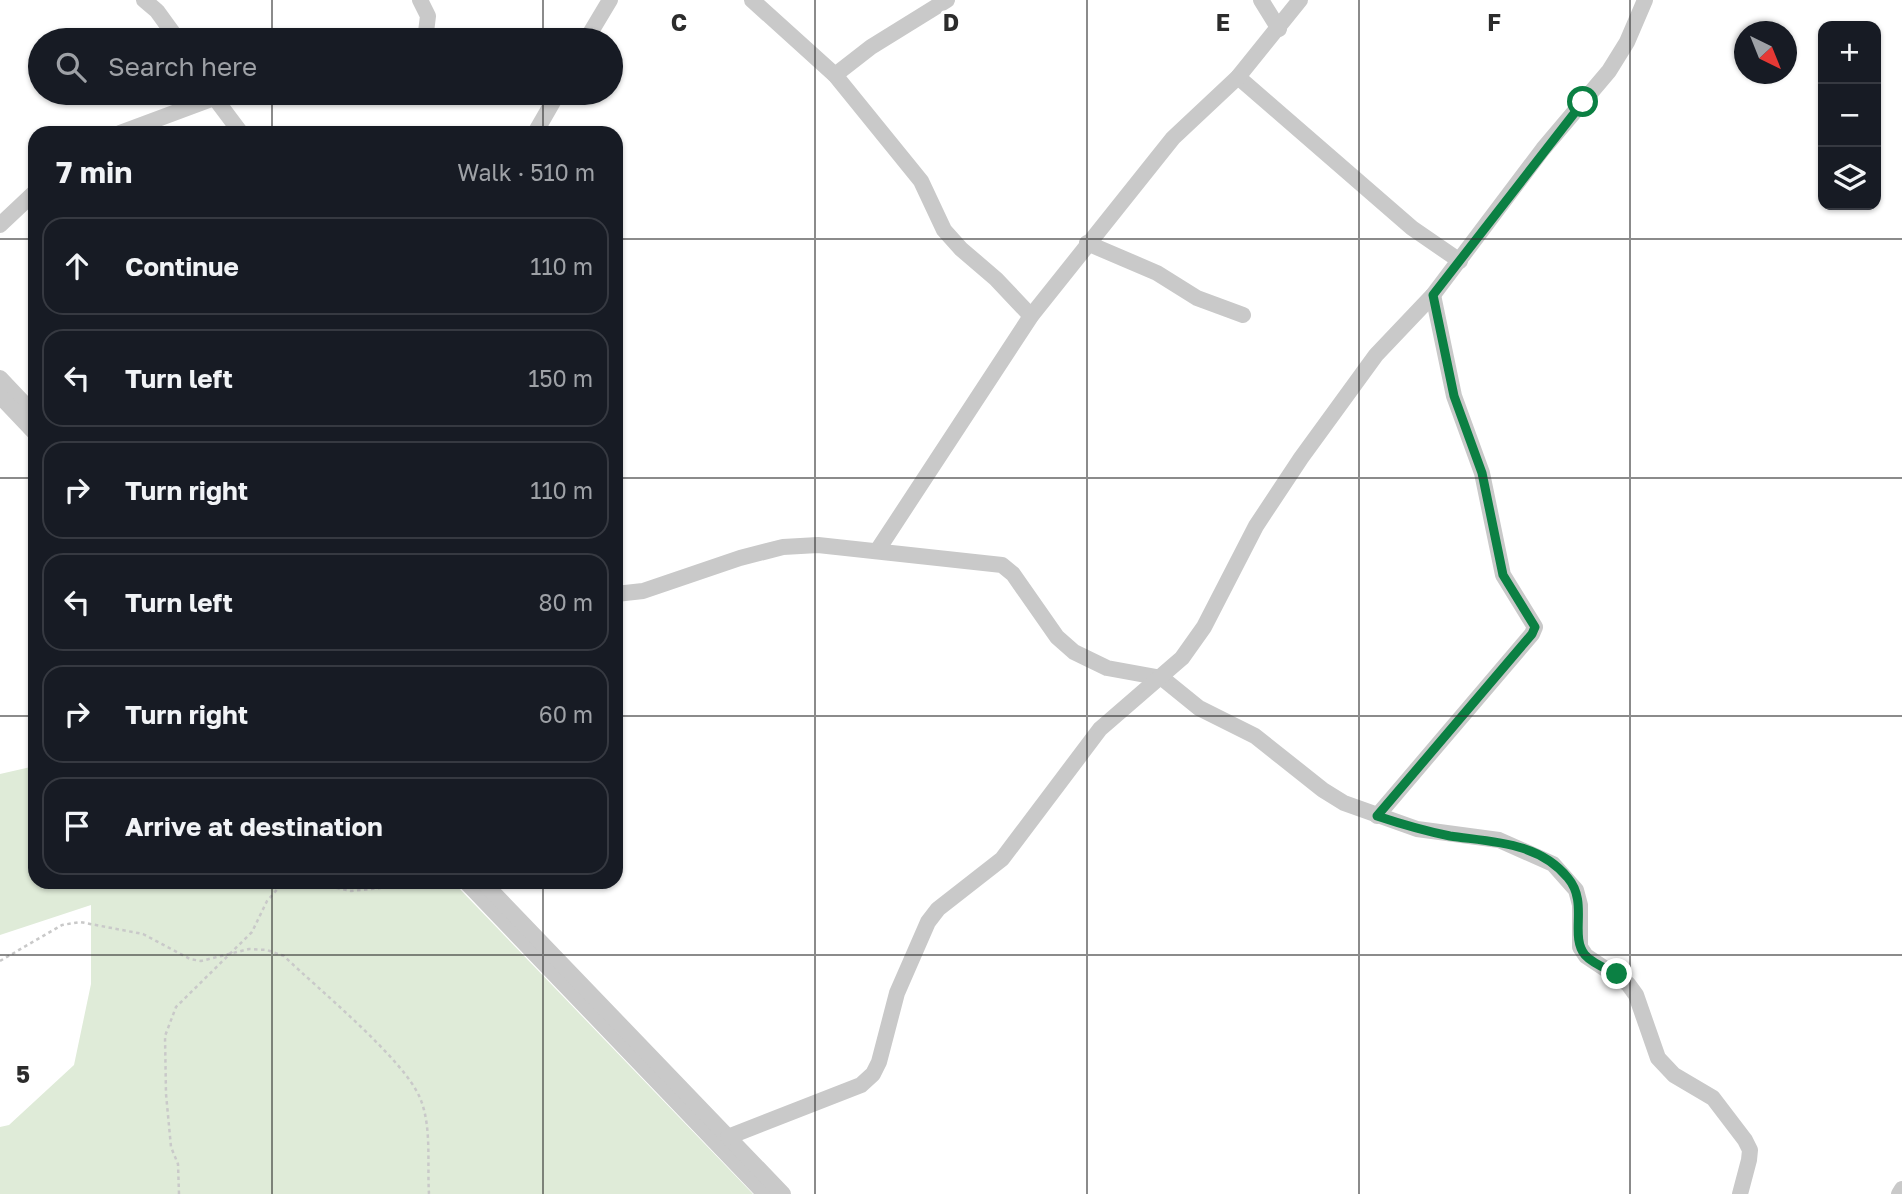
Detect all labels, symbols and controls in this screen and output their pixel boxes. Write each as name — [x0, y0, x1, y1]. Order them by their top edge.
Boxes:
text: C — [671, 8, 687, 36]
text: D — [943, 8, 959, 36]
text: E — [1216, 8, 1230, 36]
text: F — [1487, 8, 1501, 36]
north arrow — [1734, 21, 1797, 84]
map controls — [1818, 21, 1881, 210]
button: + — [1818, 21, 1881, 84]
search box — [28, 28, 623, 105]
icon: search — [52, 48, 90, 86]
text: Search here — [108, 51, 257, 82]
button: − — [1818, 84, 1881, 147]
route start — [1567, 86, 1598, 117]
button: layers — [1818, 147, 1881, 210]
text: 7 min — [56, 154, 132, 190]
text: Walk · 510 m — [457, 158, 595, 186]
icon: ahead — [58, 247, 96, 285]
text: Continue — [125, 251, 239, 282]
text: 110 m — [530, 252, 593, 280]
icon: left — [58, 359, 96, 397]
text: Turn left — [125, 363, 233, 394]
text: 150 m — [528, 364, 593, 392]
icon: right — [58, 471, 96, 509]
text: Turn right — [125, 475, 248, 506]
text: 110 m — [530, 476, 593, 504]
icon: left — [58, 583, 96, 621]
text: Turn left — [125, 587, 233, 618]
text: 80 m — [539, 588, 593, 616]
icon: right — [58, 695, 96, 733]
text: Turn right — [125, 699, 248, 730]
text: 60 m — [539, 700, 593, 728]
icon: arrive — [58, 807, 96, 845]
text: Arrive at destination — [125, 811, 383, 842]
route end — [1601, 958, 1632, 989]
text: 5 — [16, 1060, 30, 1088]

